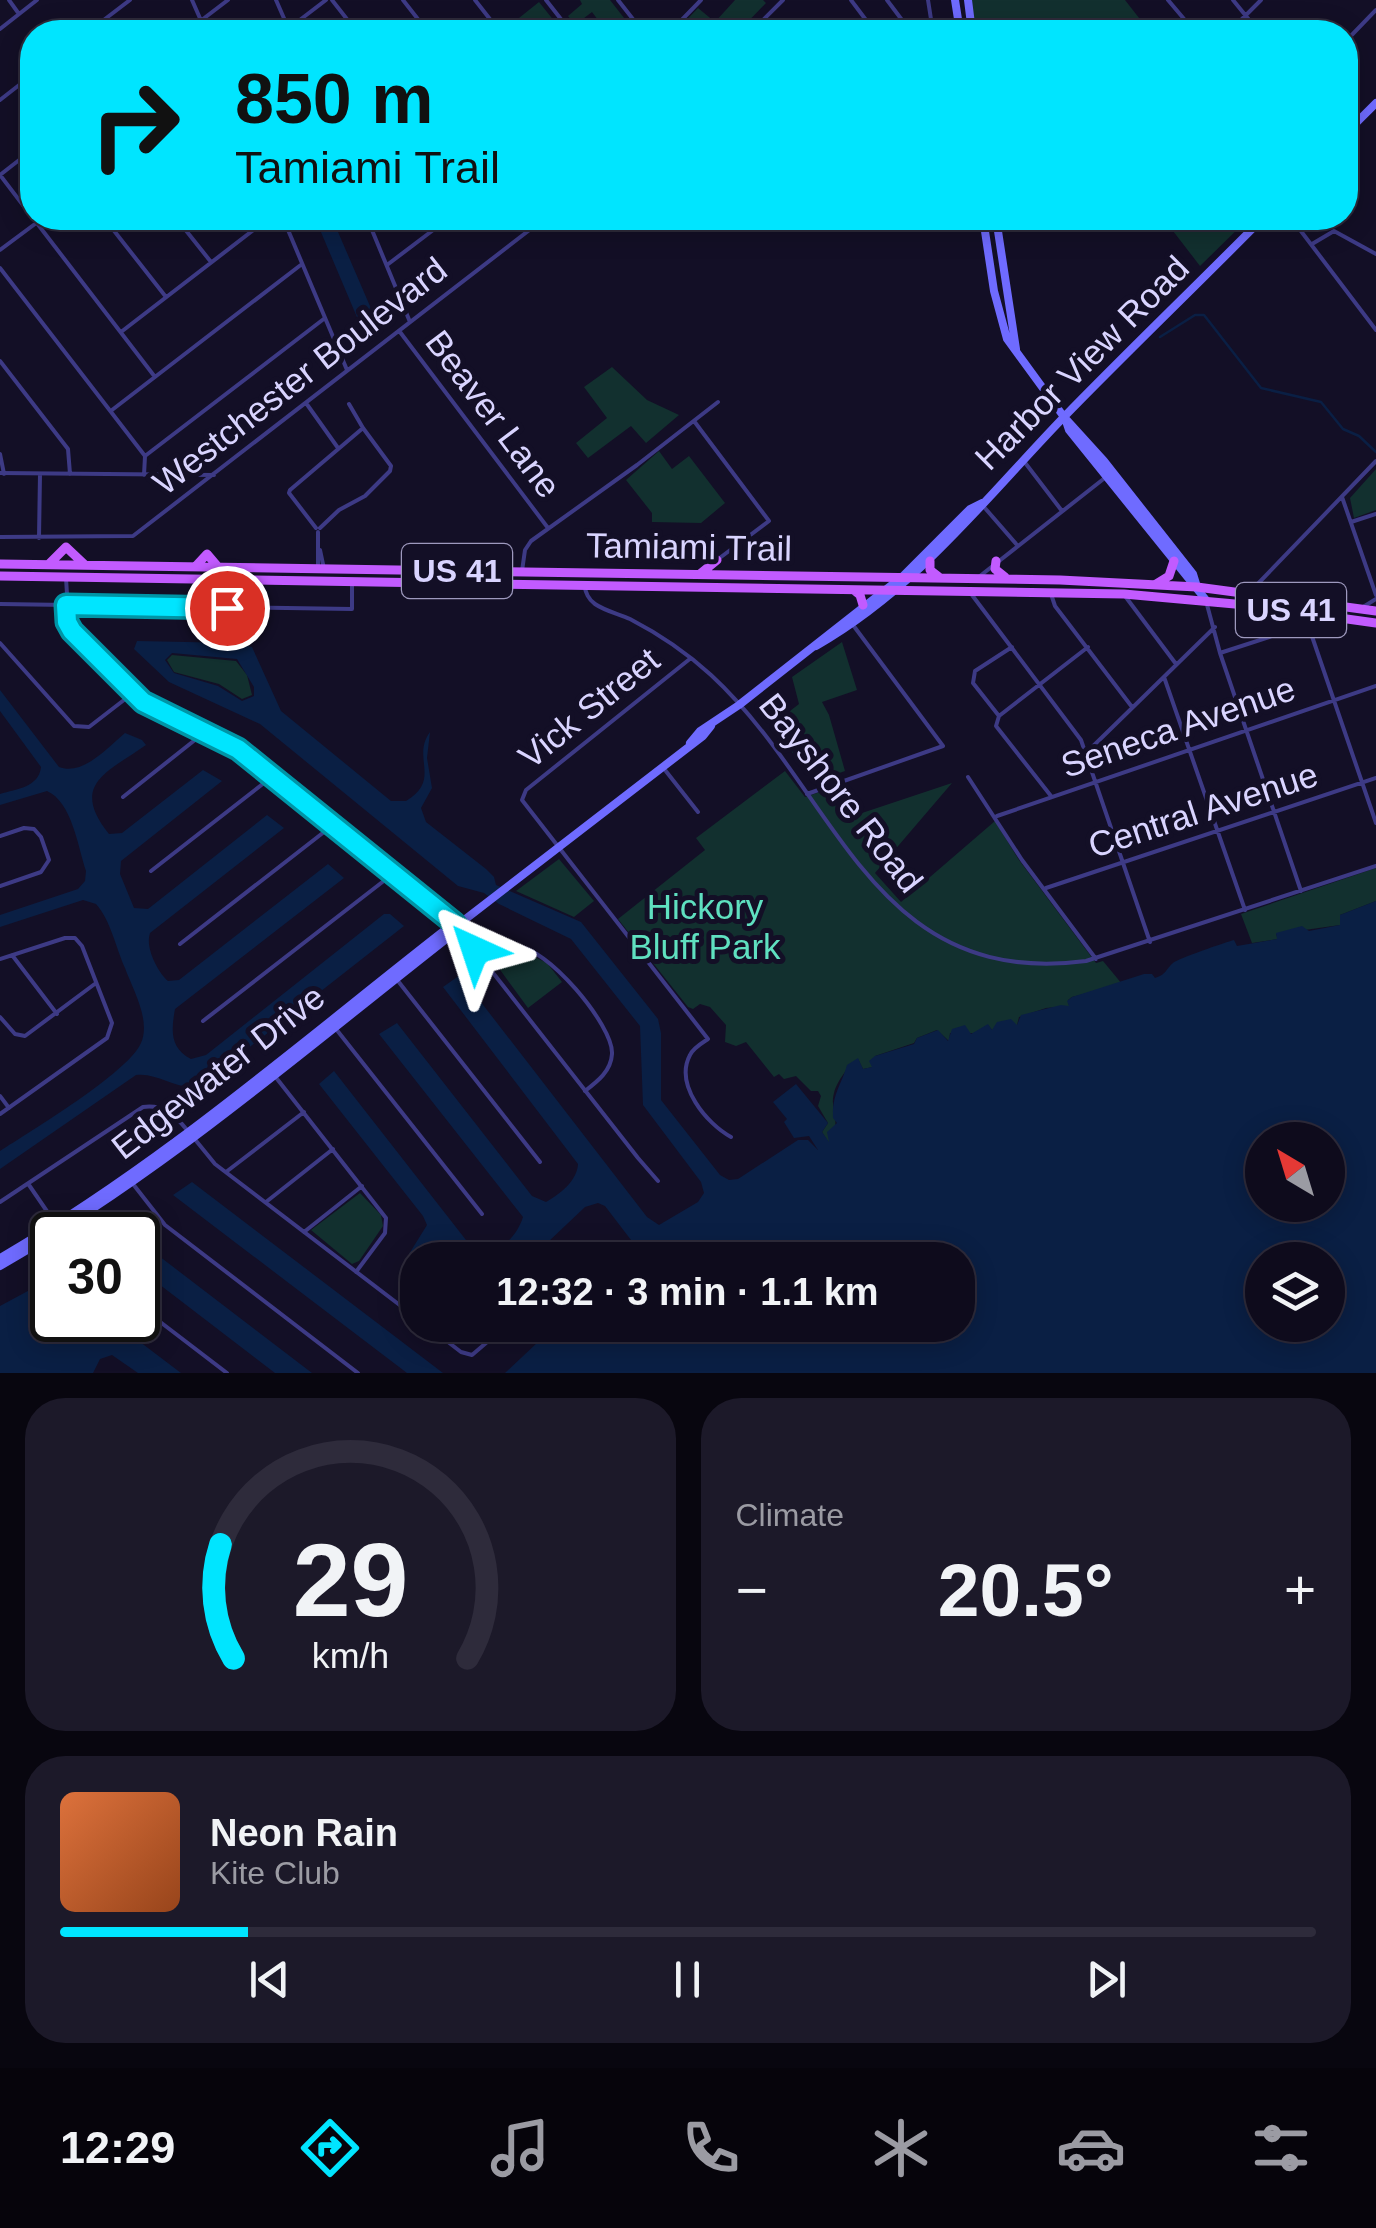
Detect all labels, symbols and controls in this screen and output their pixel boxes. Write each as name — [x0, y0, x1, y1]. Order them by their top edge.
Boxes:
icon: right — [70, 60, 200, 190]
text: 850 m — [235, 60, 433, 138]
text: Tamiami Trail — [235, 142, 500, 193]
street label: Harbor View Road — [967, 248, 1196, 477]
street label: Westchester Boulevard — [145, 249, 454, 502]
street label: Beaver Lane — [418, 323, 569, 505]
street label: Tamiami Trail — [586, 525, 792, 568]
road number: US 41 — [402, 544, 512, 598]
pin — [185, 566, 270, 651]
icon: arrive — [200, 581, 255, 636]
road number: US 41 — [1236, 583, 1346, 637]
street label: Vick Street — [511, 639, 667, 776]
street label: Seneca Avenue — [1056, 668, 1300, 785]
street label: Bayshore Road — [752, 686, 931, 900]
street label: Central Avenue — [1083, 754, 1322, 865]
park label: Hickory Bluff Park — [629, 887, 781, 966]
position arrow — [423, 898, 527, 1002]
street label: Edgewater Drive — [104, 977, 332, 1167]
north arrow — [1245, 1122, 1345, 1222]
map controls — [1245, 1122, 1345, 1342]
speed limit sign: 30 — [30, 1212, 160, 1342]
button: layers — [1245, 1242, 1345, 1342]
text: 12:32 · 3 min · 1.1 km — [496, 1271, 879, 1313]
text: Climate — [736, 1497, 844, 1533]
text: 29 — [292, 1522, 408, 1638]
text: 20.5° — [938, 1548, 1114, 1632]
text: − — [736, 1559, 768, 1621]
text: + — [1284, 1559, 1316, 1621]
text: km/h — [312, 1636, 389, 1676]
text: Neon Rain — [210, 1812, 398, 1854]
text: Kite Club — [210, 1855, 340, 1891]
icon: previous — [242, 1952, 297, 2007]
icon: pause — [660, 1952, 715, 2007]
icon: next — [1079, 1952, 1134, 2007]
icon: directions — [295, 2113, 365, 2183]
icon: music — [485, 2113, 555, 2183]
icon: phone — [676, 2113, 746, 2183]
icon: climate — [866, 2113, 936, 2183]
icon: car — [1056, 2113, 1126, 2183]
icon: filters — [1246, 2113, 1316, 2183]
text: 12:29 — [60, 2122, 175, 2173]

